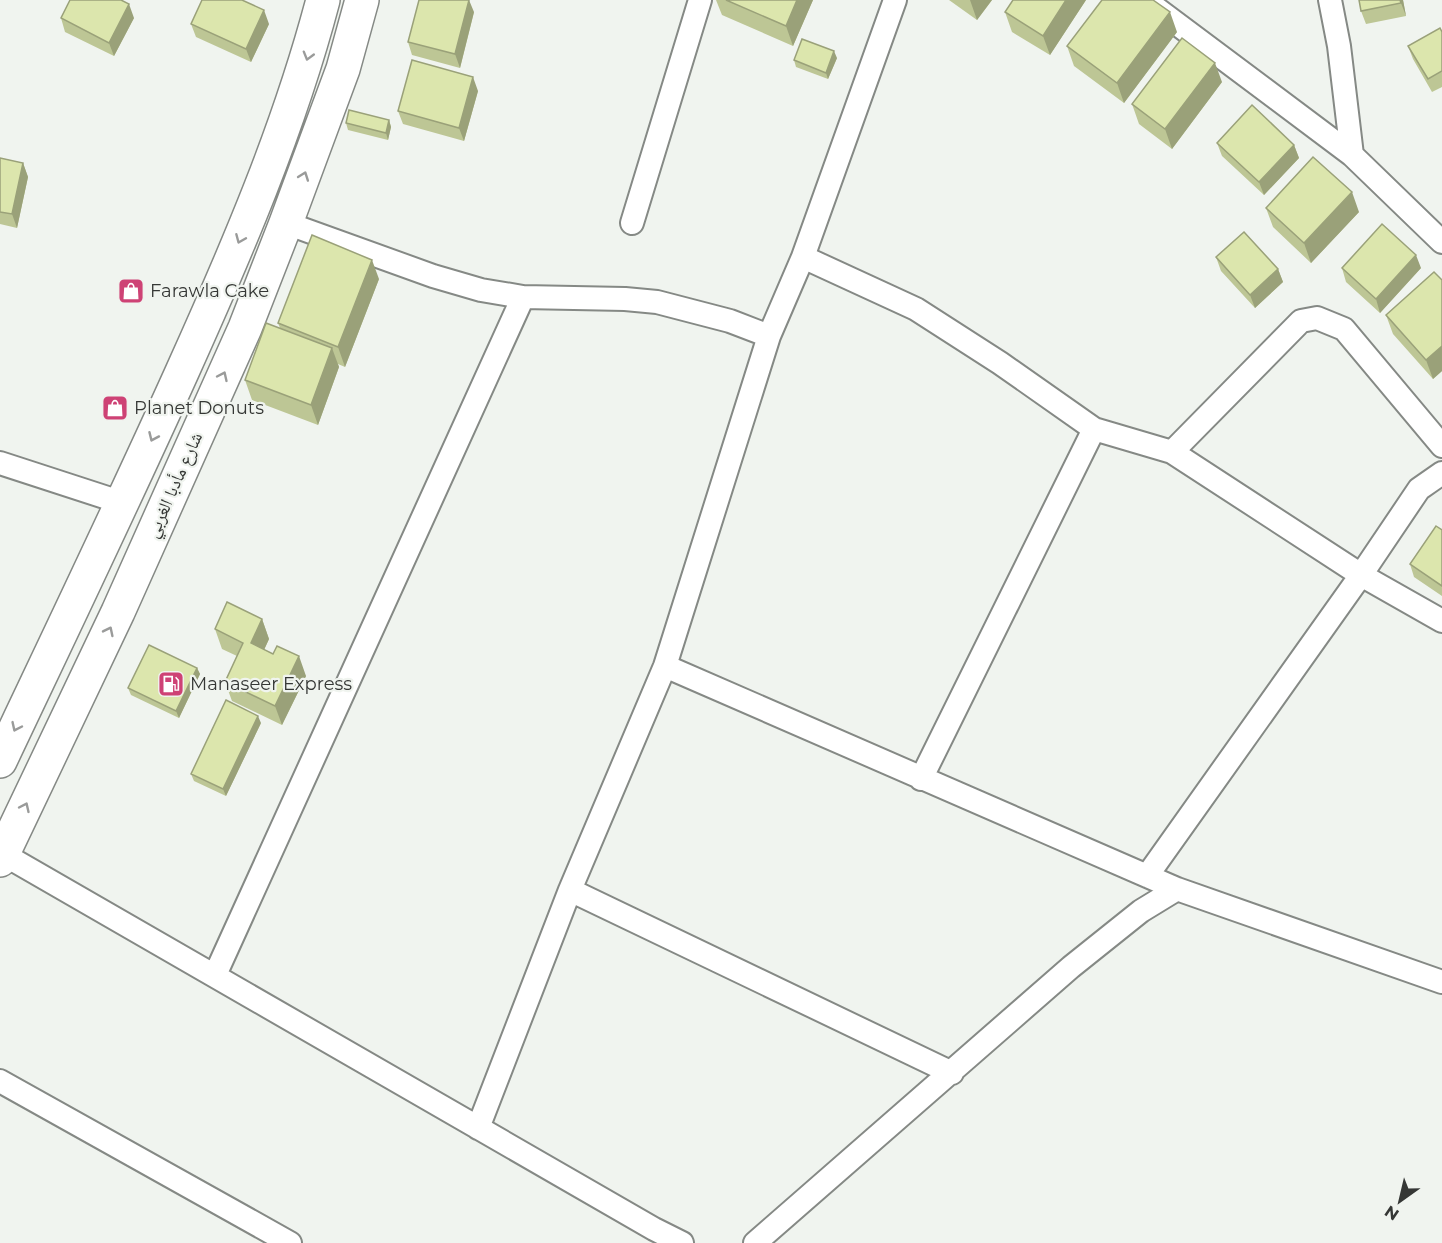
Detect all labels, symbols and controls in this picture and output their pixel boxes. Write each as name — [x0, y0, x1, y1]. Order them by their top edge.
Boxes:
one-way arrow — [303, 51, 315, 61]
one-way arrow — [296, 171, 309, 182]
one-way arrow — [235, 233, 247, 244]
shop icon: Farawla Cake — [116, 276, 146, 306]
place label: Farawla Cake — [150, 280, 269, 302]
one-way arrow — [216, 372, 228, 383]
shop icon: Planet Donuts — [100, 393, 130, 423]
place label: Planet Donuts — [134, 397, 264, 419]
street label: شارع مأدبا الغربي — [141, 429, 210, 543]
one-way arrow — [148, 430, 160, 441]
one-way arrow — [101, 626, 113, 637]
fuel station icon: Manaseer Express — [156, 669, 186, 699]
place label: Manaseer Express — [190, 673, 352, 695]
one-way arrow — [12, 721, 24, 732]
one-way arrow — [18, 802, 30, 813]
north arrow — [1370, 1171, 1430, 1231]
text: N — [1381, 1202, 1403, 1225]

